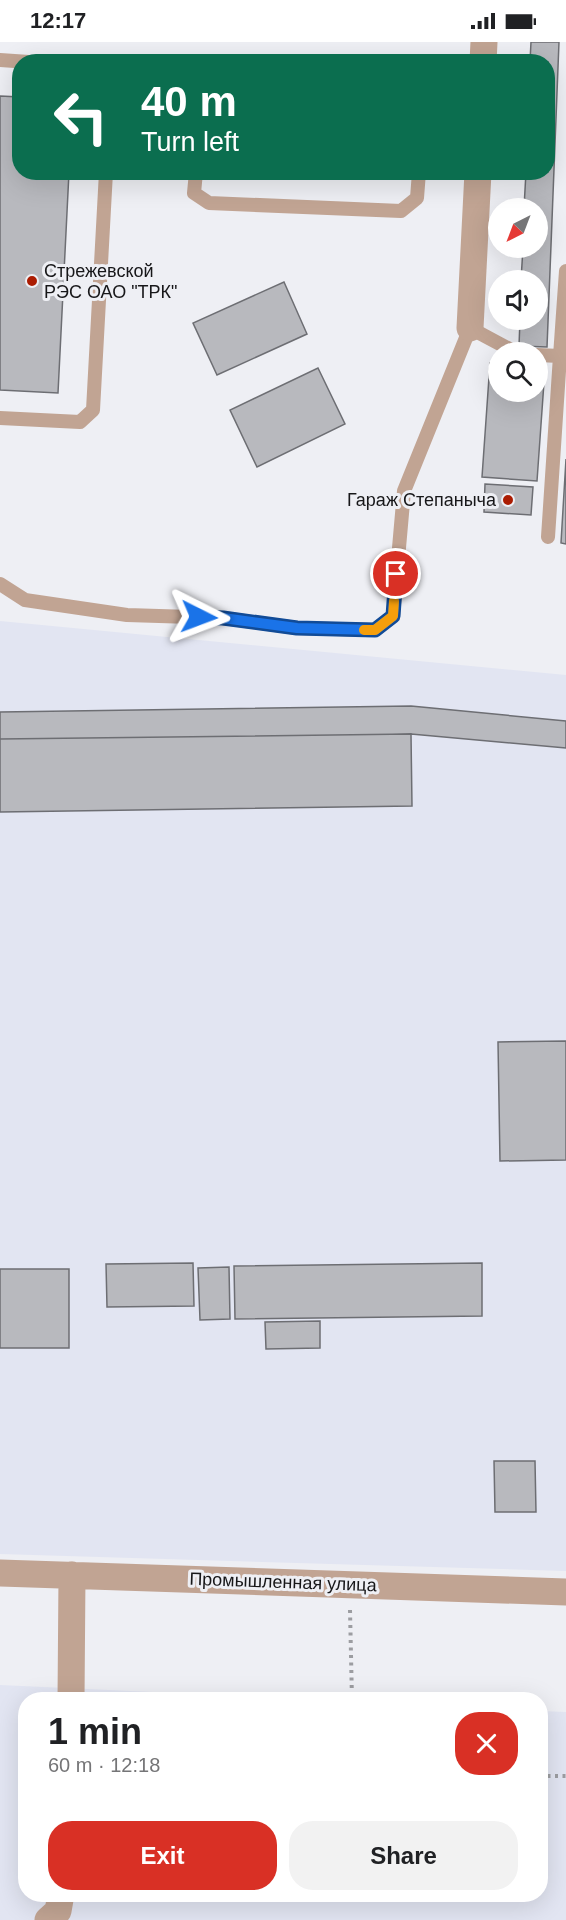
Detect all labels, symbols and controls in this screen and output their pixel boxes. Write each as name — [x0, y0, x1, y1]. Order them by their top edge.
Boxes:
text: 12:17 — [30, 8, 86, 33]
icon: left — [42, 78, 120, 156]
text: 40 m — [141, 78, 237, 125]
text: Turn left — [141, 127, 239, 157]
north arrow — [488, 198, 548, 258]
map controls — [488, 198, 548, 402]
place label: Стрежевской РЭС ОАО "ТРК" — [44, 261, 177, 302]
button: sound — [488, 270, 548, 330]
marker: Стрежевской РЭС ОАО "ТРК" — [25, 274, 39, 288]
button: search — [488, 342, 548, 402]
place label: Гараж Степаныча — [347, 490, 497, 510]
marker: Гараж Степаныча — [501, 493, 515, 507]
pin — [370, 548, 421, 599]
icon: arrive — [379, 557, 412, 590]
position arrow — [167, 585, 231, 649]
street label: Промышленная улица — [189, 1569, 378, 1595]
text: 1 min — [48, 1711, 142, 1752]
button: close — [455, 1712, 518, 1775]
text: 60 m · 12:18 — [48, 1754, 160, 1776]
button: Exit — [48, 1821, 277, 1890]
button: Share — [289, 1821, 518, 1890]

